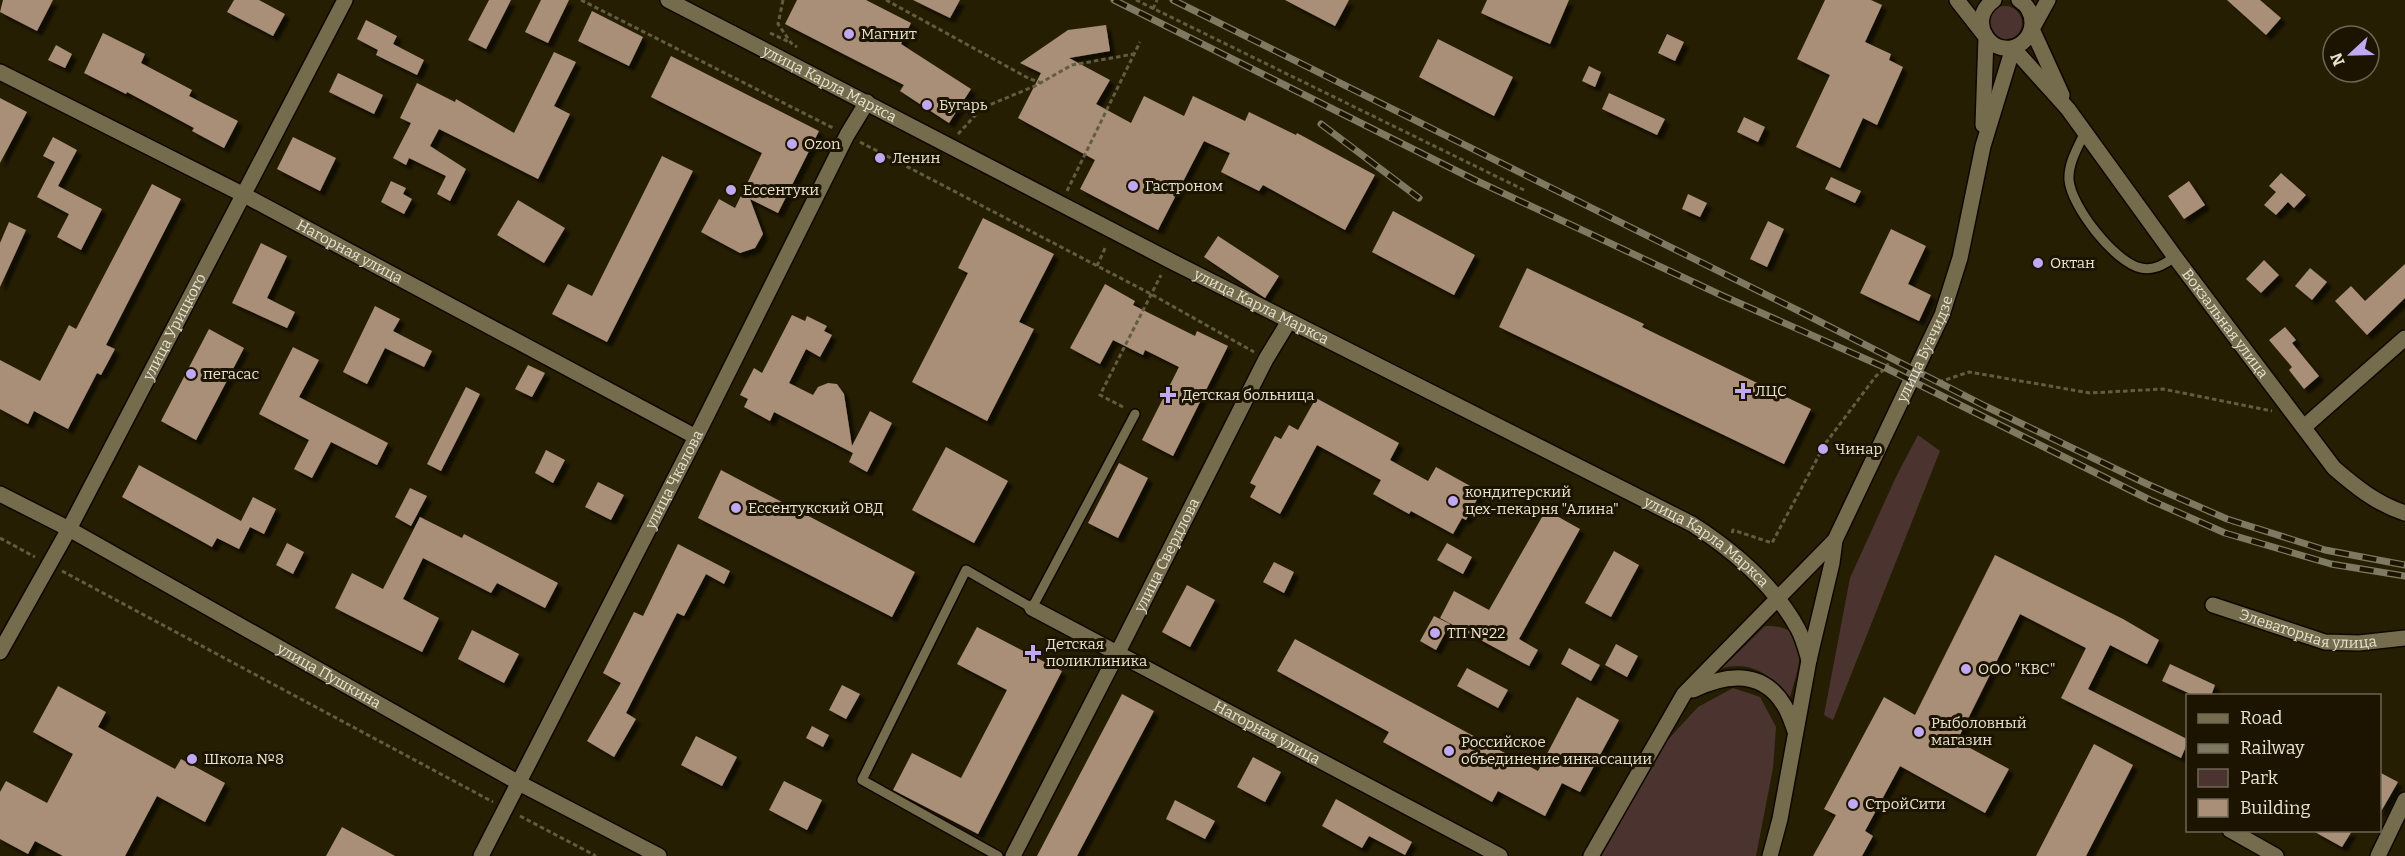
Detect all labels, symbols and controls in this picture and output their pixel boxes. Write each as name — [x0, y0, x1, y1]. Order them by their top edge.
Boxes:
north arrow — [2321, 24, 2381, 84]
place label: Магнит — [861, 25, 917, 43]
marker: Магнит — [842, 27, 856, 41]
street label: улица Карла Маркса — [759, 41, 900, 126]
text: N — [2326, 50, 2349, 69]
place label: Бугарь — [939, 96, 988, 114]
marker: Бугарь — [920, 98, 934, 112]
place label: Ozon — [804, 135, 841, 153]
marker: Ozon — [785, 137, 799, 151]
place label: Ленин — [892, 149, 940, 167]
marker: Ленин — [873, 151, 887, 165]
place label: Гастроном — [1145, 177, 1223, 195]
marker: Гастроном — [1126, 179, 1140, 193]
place label: Ессентуки — [743, 181, 819, 199]
marker: Ессентуки — [724, 183, 738, 197]
street label: Нагорная улица — [293, 216, 406, 287]
place label: Октан — [2050, 254, 2095, 272]
marker: Октан — [2031, 256, 2045, 270]
street label: улица Карла Маркса — [1190, 265, 1332, 348]
street label: Вокзальная улица — [2178, 265, 2272, 382]
street label: улица Урицкого — [139, 270, 210, 384]
street label: улица Буачидзе — [1892, 294, 1956, 406]
place label: пегасас — [203, 365, 260, 383]
marker: пегасас — [184, 367, 198, 381]
place label: ЛЦС — [1755, 382, 1787, 400]
marker: ЛЦС — [1736, 384, 1750, 398]
marker: Детская больница — [1159, 386, 1177, 404]
place label: Детская больница — [1182, 386, 1314, 404]
street label: улица Чкалова — [641, 427, 707, 533]
place label: Чинар — [1835, 440, 1882, 458]
marker: Чинар — [1816, 442, 1830, 456]
place label: кондитерский цех-пекарня "Алина" — [1465, 483, 1619, 518]
street label: улица Карла Маркса — [1640, 492, 1773, 591]
marker: кондитерский цех-пекарня "Алина" — [1446, 494, 1460, 508]
street label: улица Свердлова — [1130, 495, 1203, 616]
place label: Ессентукский ОВД — [748, 499, 884, 517]
marker: Ессентукский ОВД — [729, 501, 743, 515]
street label: Элеваторная улица — [2237, 605, 2378, 652]
place label: ТП №22 — [1447, 624, 1505, 642]
marker: ТП №22 — [1428, 626, 1442, 640]
place label: Детская поликлиника — [1046, 635, 1147, 670]
street label: улица Пушкина — [273, 639, 384, 712]
marker: Детская поликлиника — [1024, 644, 1042, 662]
place label: ООО "КВС" — [1978, 660, 2056, 678]
marker: ООО "КВС" — [1959, 662, 1973, 676]
legend — [2186, 694, 2381, 832]
street label: Нагорная улица — [1211, 697, 1323, 768]
text: Road — [2240, 707, 2283, 729]
place label: Рыболовный магазин — [1931, 714, 2027, 749]
marker: Рыболовный магазин — [1912, 725, 1926, 739]
place label: Российское объединение инкассации — [1461, 733, 1652, 768]
text: Railway — [2240, 737, 2305, 759]
marker: Российское объединение инкассации — [1442, 744, 1456, 758]
place label: Школа №8 — [204, 750, 284, 768]
marker: Школа №8 — [185, 752, 199, 766]
text: Park — [2240, 767, 2279, 789]
place label: СтройСити — [1865, 795, 1946, 813]
marker: СтройСити — [1846, 797, 1860, 811]
text: Building — [2240, 797, 2311, 819]

